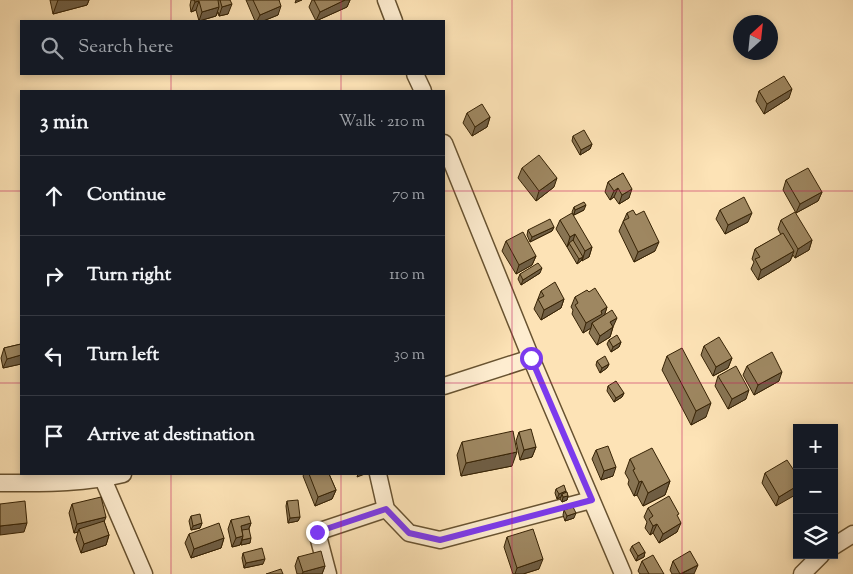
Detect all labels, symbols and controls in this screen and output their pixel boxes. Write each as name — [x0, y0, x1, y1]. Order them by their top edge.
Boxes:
north arrow — [733, 15, 778, 60]
search box — [20, 20, 445, 75]
icon: search — [38, 34, 66, 62]
text: Search here — [78, 34, 173, 61]
text: 3 min — [40, 108, 89, 138]
text: Walk · 210 m — [339, 111, 425, 134]
icon: ahead — [40, 182, 68, 210]
text: Continue — [87, 182, 166, 209]
text: 70 m — [392, 184, 425, 207]
icon: right — [40, 262, 68, 290]
text: Turn right — [87, 262, 171, 289]
text: 110 m — [389, 264, 425, 287]
icon: left — [40, 342, 68, 370]
text: Turn left — [87, 342, 159, 369]
text: 30 m — [394, 344, 425, 367]
route start — [520, 347, 543, 370]
icon: arrive — [40, 422, 68, 450]
text: Arrive at destination — [87, 422, 255, 449]
map controls — [793, 424, 838, 559]
button: + — [793, 424, 838, 469]
button: − — [793, 469, 838, 514]
button: layers — [793, 514, 838, 559]
route end — [306, 521, 329, 544]

